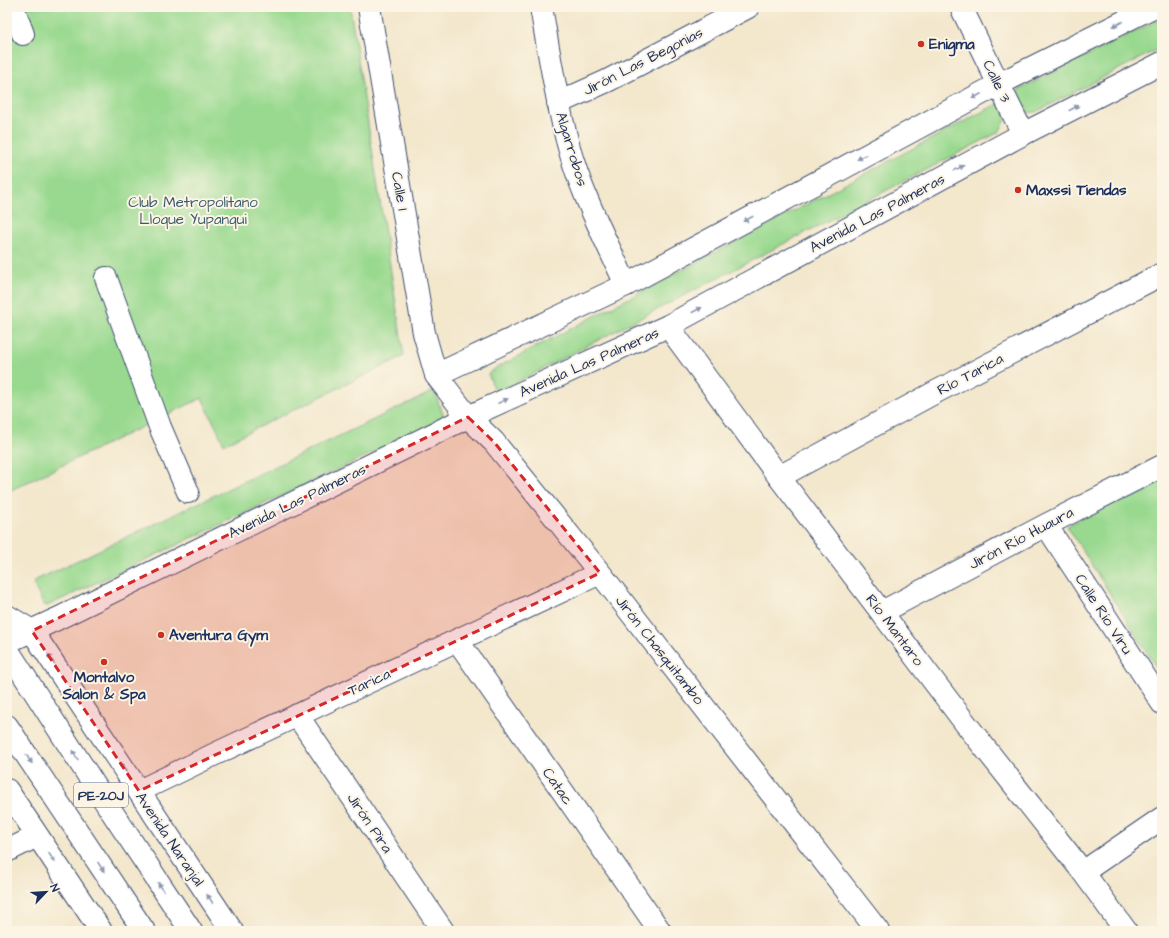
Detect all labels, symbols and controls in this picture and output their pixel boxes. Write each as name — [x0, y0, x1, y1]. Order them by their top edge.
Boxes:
one-way arrow — [1112, 21, 1123, 28]
street label: Jirón Las Begonias — [580, 22, 708, 102]
place label: Enigma — [929, 34, 975, 57]
marker: Enigma — [916, 39, 926, 49]
street label: Calle 3 — [977, 57, 1016, 106]
one-way arrow — [971, 92, 983, 99]
one-way arrow — [1069, 105, 1080, 111]
street label: Algarrobos — [549, 109, 593, 190]
one-way arrow — [856, 154, 868, 161]
one-way arrow — [954, 165, 965, 172]
street label: Avenida Las Palmeras — [806, 169, 949, 258]
street label: Calle 1 — [386, 170, 413, 212]
place label: Maxssi Tiendas — [1026, 180, 1127, 201]
marker: Maxssi Tiendas — [1013, 185, 1023, 195]
park label: Club Metropolitano Lloque Yupanqui — [128, 192, 258, 230]
one-way arrow — [742, 216, 754, 222]
one-way arrow — [691, 307, 703, 314]
street label: Avenida Las Palmeras — [516, 322, 663, 403]
street label: Río Tarica — [933, 348, 1007, 401]
one-way arrow — [498, 398, 509, 404]
street label: Avenida Las Palmeras — [225, 459, 370, 544]
street label: Jirón Río Huaura — [965, 502, 1078, 575]
street label: Calle Río Viru — [1070, 570, 1138, 659]
street label: Río Mantaro — [861, 590, 929, 671]
street label: Jirón Chasquitambo — [610, 591, 709, 710]
place label: Aventura Gym — [169, 625, 268, 647]
marker: Aventura Gym — [156, 630, 166, 640]
one-way arrow — [47, 654, 55, 664]
marker: Montalvo Salon & Spa — [99, 657, 109, 667]
street label: Tarica — [345, 663, 394, 701]
place label: Montalvo Salon & Spa — [61, 667, 146, 705]
one-way arrow — [71, 749, 78, 761]
one-way arrow — [25, 754, 33, 764]
one-way arrow — [119, 762, 127, 772]
street label: Catac — [537, 763, 578, 810]
road number: PE-20J — [74, 783, 128, 807]
street label: Avenida Naranjal — [130, 788, 209, 891]
street label: Jirón Pira — [342, 789, 398, 858]
one-way arrow — [48, 853, 56, 863]
one-way arrow — [97, 862, 105, 872]
north arrow — [26, 872, 66, 912]
text: N — [46, 882, 63, 894]
one-way arrow — [157, 882, 165, 892]
one-way arrow — [206, 893, 214, 904]

